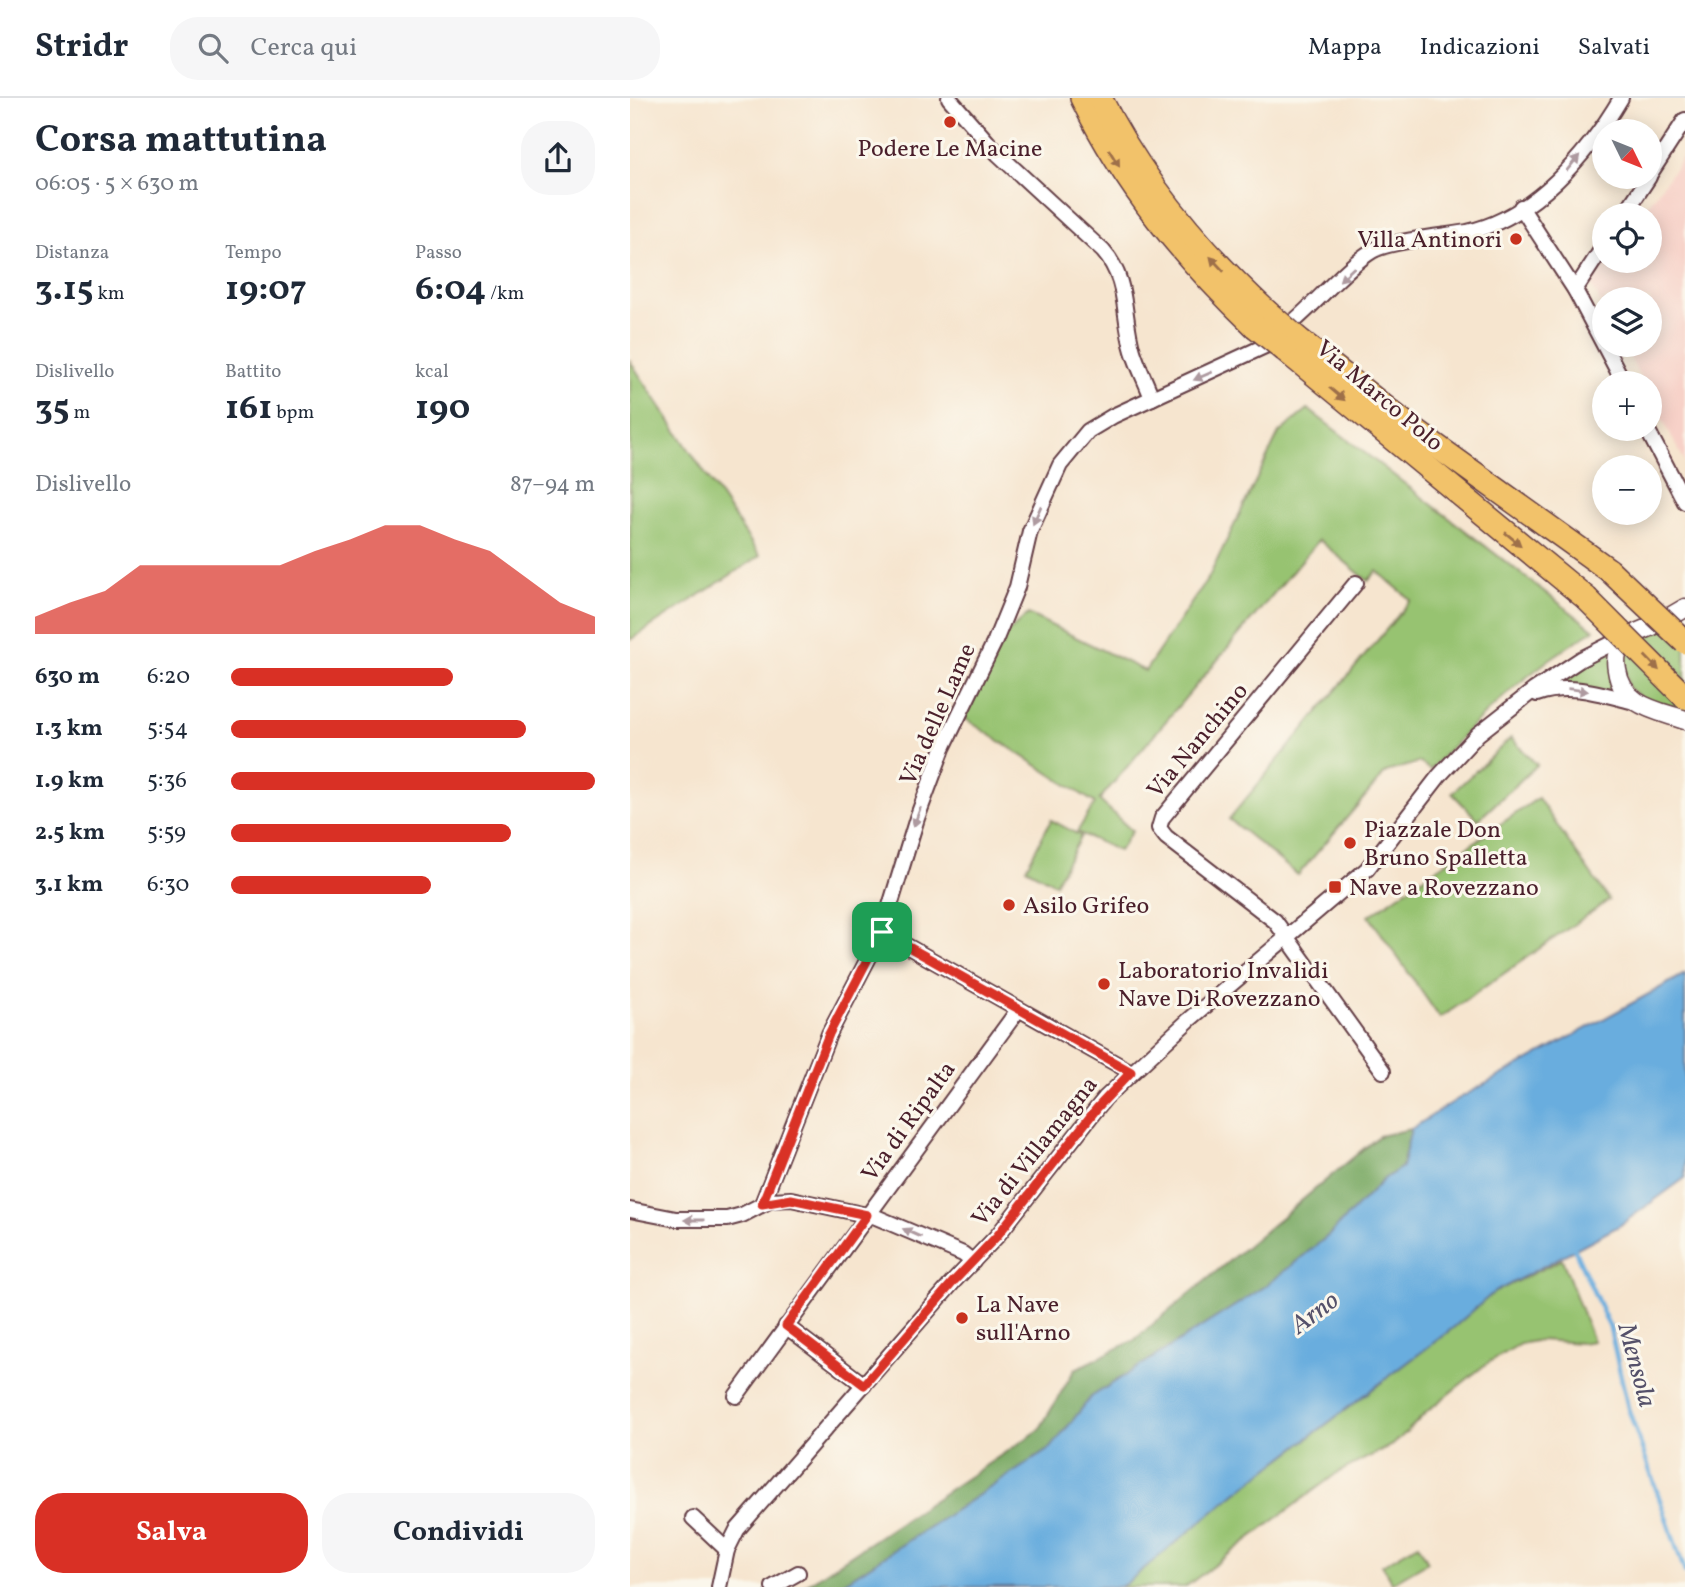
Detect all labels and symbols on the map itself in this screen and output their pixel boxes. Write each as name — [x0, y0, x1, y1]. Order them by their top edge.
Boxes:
marker: Podere Le Macine — [942, 114, 958, 130]
north arrow — [1592, 119, 1662, 189]
place label: Podere Le Macine — [858, 133, 1042, 167]
one-way arrow — [1108, 149, 1120, 168]
one-way arrow — [1565, 154, 1580, 171]
place label: Villa Antinori — [1357, 224, 1502, 258]
marker: Villa Antinori — [1508, 231, 1524, 247]
one-way arrow — [1210, 256, 1226, 273]
one-way arrow — [1339, 265, 1356, 281]
street label: Via Marco Polo — [1307, 333, 1450, 460]
one-way arrow — [1193, 371, 1214, 382]
one-way arrow — [1328, 387, 1346, 402]
one-way arrow — [1031, 505, 1043, 525]
one-way arrow — [1505, 531, 1522, 546]
street label: Via delle Lame — [892, 638, 985, 791]
one-way arrow — [1644, 654, 1660, 671]
street label: Via Nanchino — [1140, 676, 1257, 807]
one-way arrow — [1567, 685, 1589, 696]
one-way arrow — [911, 806, 922, 827]
place label: Piazzale Don Bruno Spalletta — [1364, 814, 1528, 876]
marker: Piazzale Don Bruno Spalletta — [1342, 835, 1358, 851]
place label: Nave a Rovezzano — [1349, 872, 1539, 906]
marker: Nave a Rovezzano — [1327, 879, 1343, 895]
place label: Asilo Grifeo — [1023, 890, 1149, 924]
marker: Asilo Grifeo — [1001, 897, 1017, 913]
pin — [852, 902, 912, 962]
place label: Laboratorio Invalidi Nave Di Rovezzano — [1118, 955, 1328, 1017]
marker: Laboratorio Invalidi Nave Di Rovezzano — [1096, 976, 1112, 992]
street label: Via di Ripalta — [854, 1055, 965, 1189]
street label: Via di Villamagna — [964, 1070, 1107, 1235]
one-way arrow — [683, 1214, 705, 1226]
one-way arrow — [901, 1227, 922, 1238]
water label: Arno — [1283, 1283, 1347, 1344]
place label: La Nave sull'Arno — [976, 1289, 1071, 1351]
marker: La Nave sull'Arno — [954, 1310, 970, 1326]
water label: Mensola — [1607, 1319, 1664, 1411]

